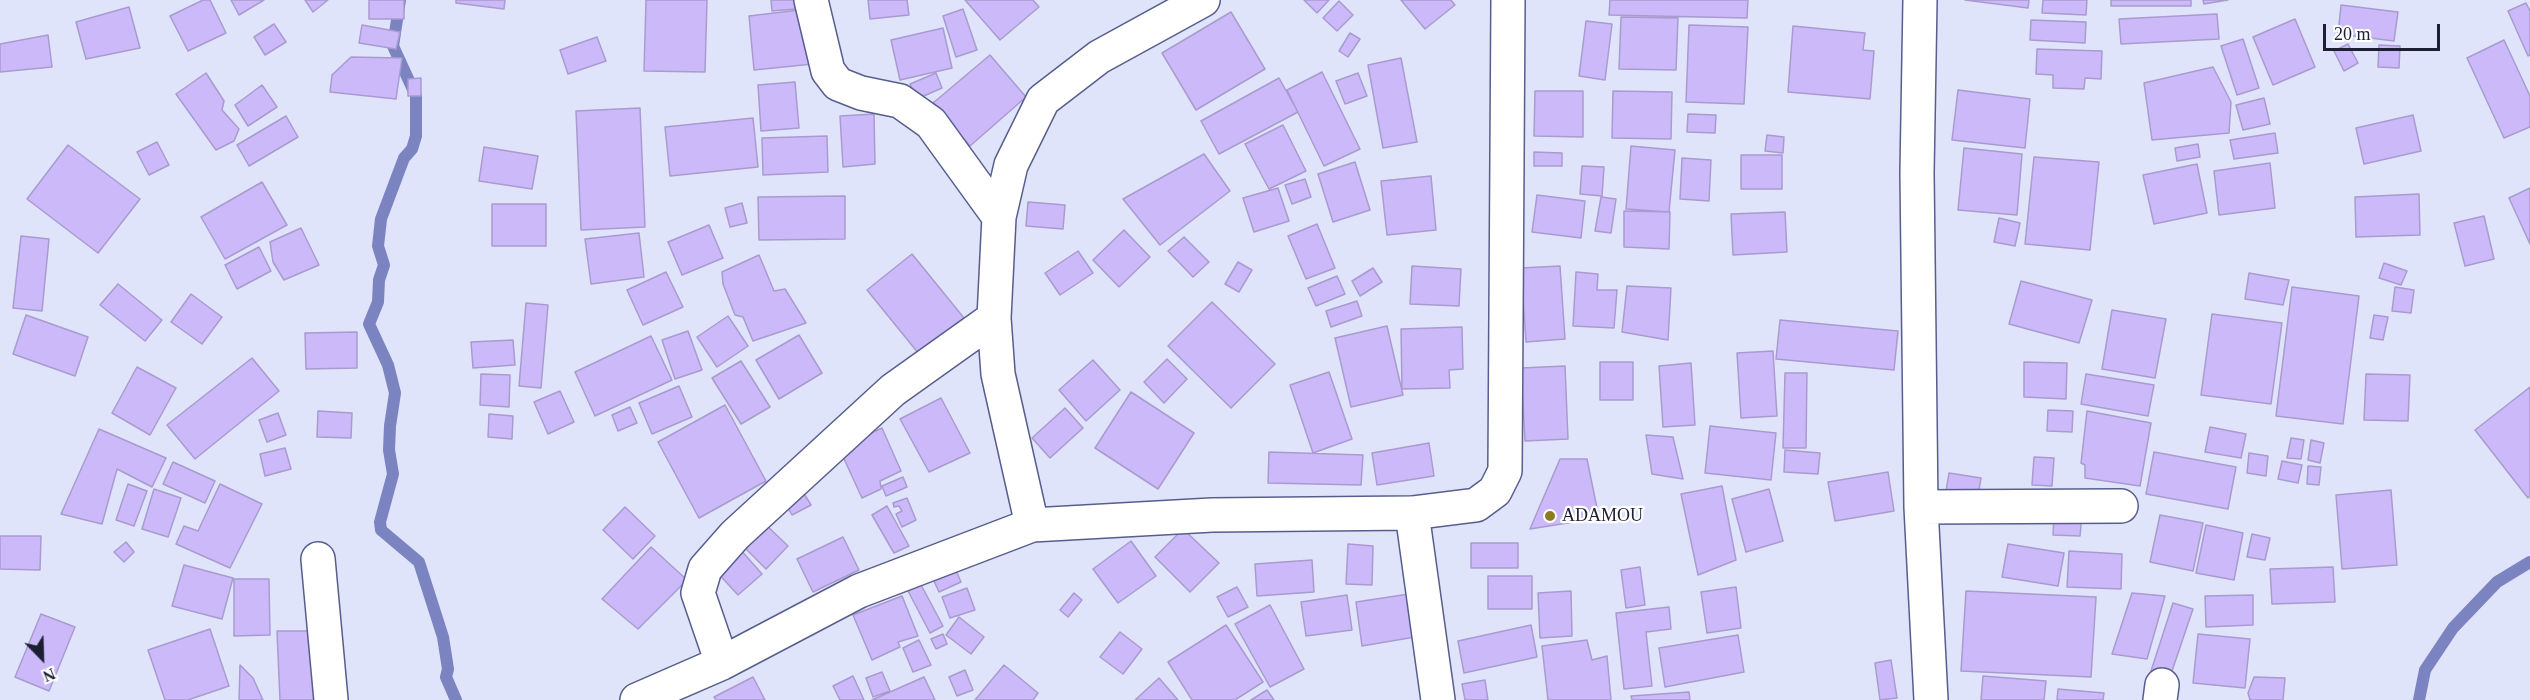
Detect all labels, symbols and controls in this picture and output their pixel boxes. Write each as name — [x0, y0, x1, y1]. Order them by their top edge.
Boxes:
scale bar — [2326, 12, 2443, 50]
text: 20 m — [2334, 24, 2371, 44]
place label: ADAMOU — [1562, 505, 1643, 527]
marker: ADAMOU — [1543, 509, 1557, 523]
north arrow — [12, 628, 72, 688]
text: N — [41, 665, 58, 685]

